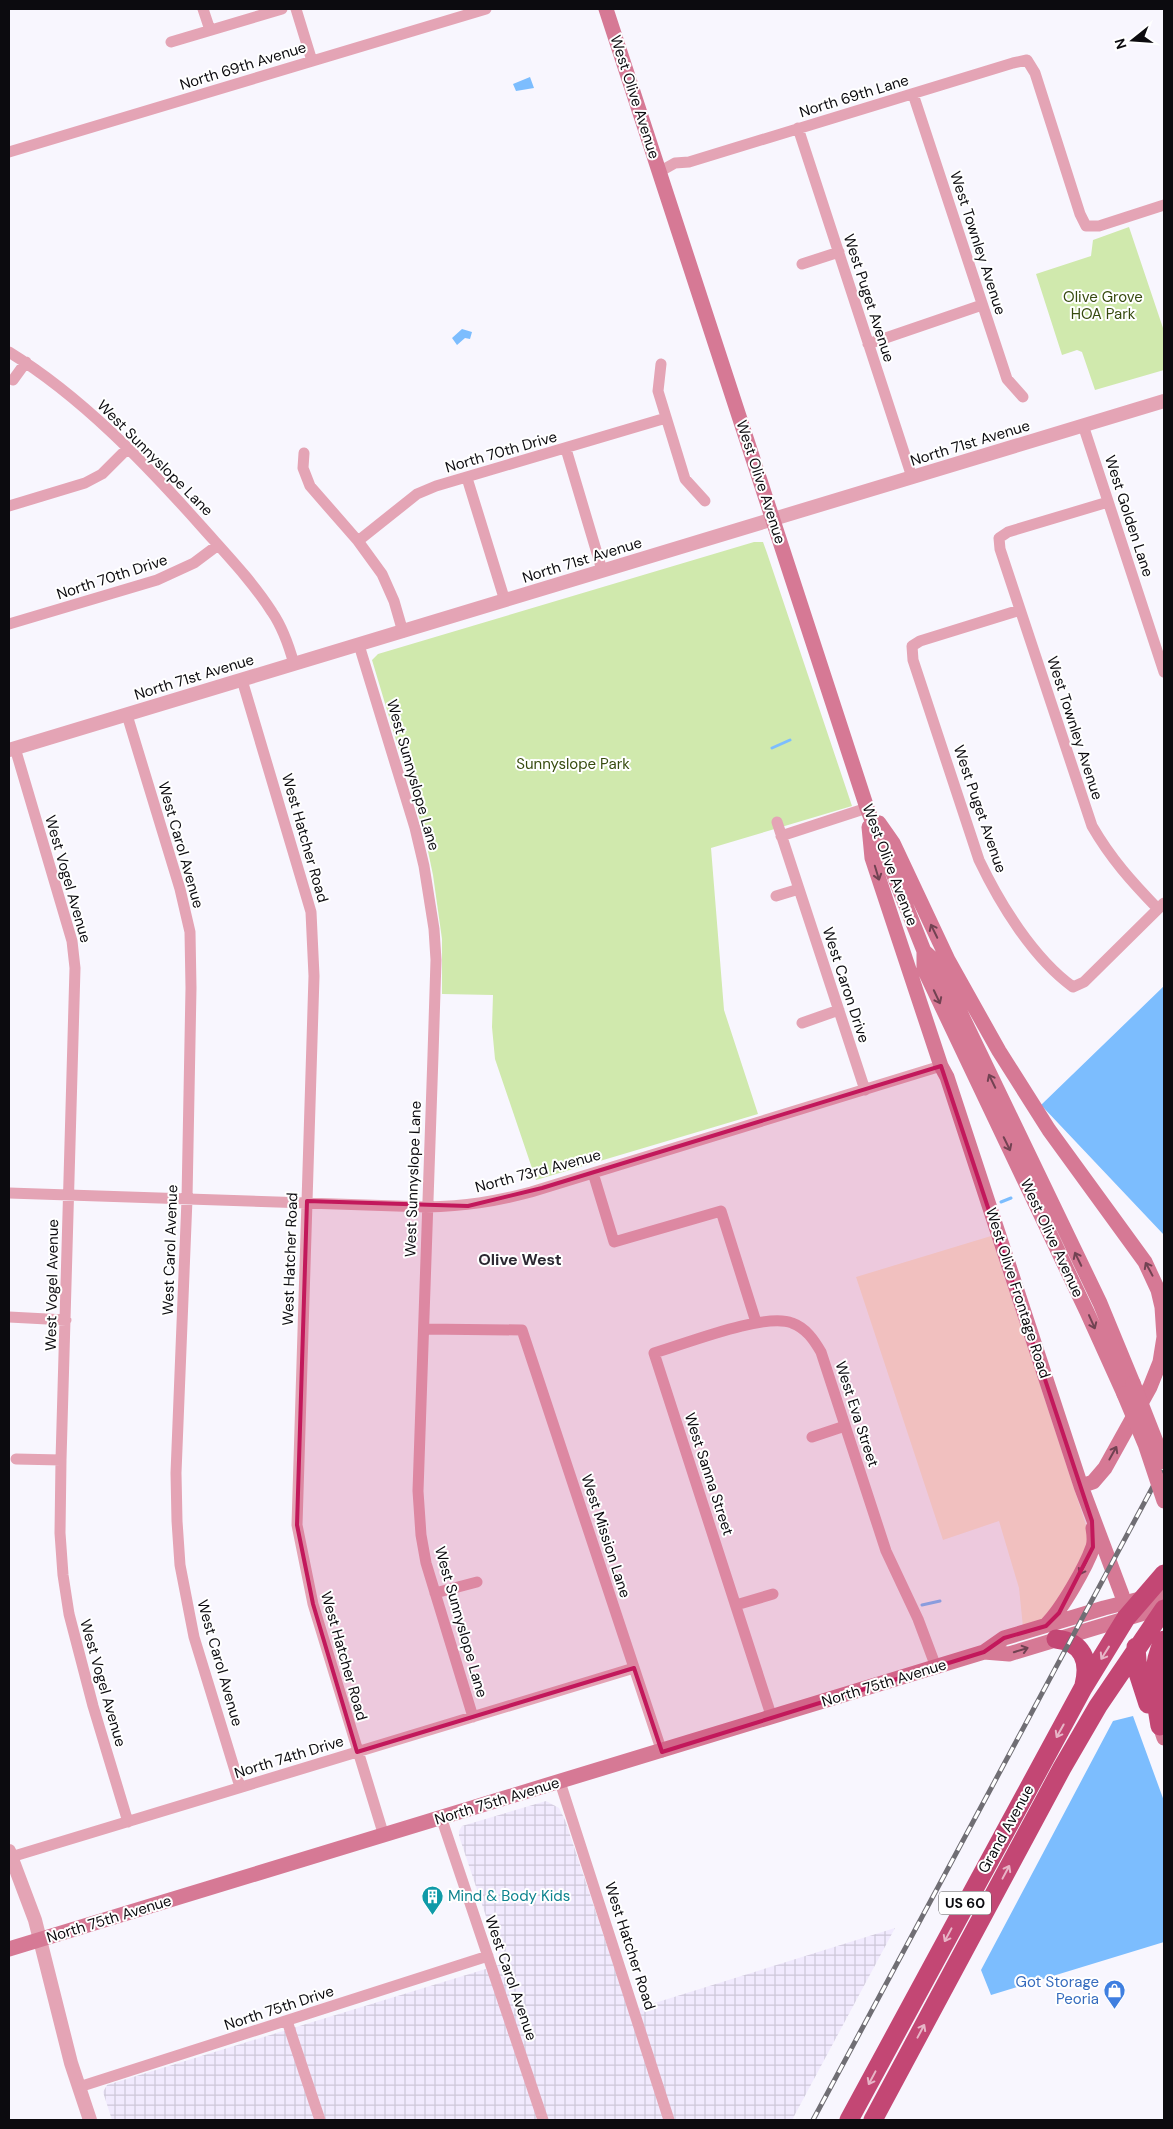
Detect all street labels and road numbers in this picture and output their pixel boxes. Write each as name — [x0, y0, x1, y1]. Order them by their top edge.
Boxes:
street label: West Olive Avenue — [606, 33, 664, 161]
street label: North 69th Avenue — [177, 37, 309, 95]
street label: North 69th Lane — [797, 70, 911, 122]
street label: West Townley Avenue — [945, 169, 1011, 317]
street label: West Puget Avenue — [839, 231, 899, 365]
street label: West Sunnyslope Lane — [93, 396, 217, 520]
street label: North 71st Avenue — [908, 415, 1032, 471]
street label: West Olive Avenue — [732, 418, 790, 546]
street label: North 70th Drive — [443, 426, 559, 478]
street label: West Golden Lane — [1100, 453, 1158, 579]
street label: North 71st Avenue — [520, 532, 644, 588]
street label: North 70th Drive — [54, 550, 170, 604]
street label: North 71st Avenue — [132, 649, 256, 705]
street label: West Townley Avenue — [1042, 654, 1108, 802]
street label: West Sunnyslope Lane — [382, 697, 444, 853]
street label: West Puget Avenue — [949, 742, 1011, 876]
street label: West Hatcher Road — [277, 771, 333, 905]
street label: West Carol Avenue — [153, 779, 209, 911]
street label: West Olive Avenue — [858, 801, 922, 929]
street label: West Vogel Avenue — [40, 813, 96, 945]
street label: West Caron Drive — [818, 925, 874, 1045]
street label: West Sunnyslope Lane — [400, 1100, 426, 1258]
street label: North 73rd Avenue — [473, 1145, 603, 1197]
street label: West Olive Avenue — [1016, 1175, 1088, 1301]
street label: West Carol Avenue — [158, 1184, 182, 1316]
street label: West Hatcher Road — [278, 1192, 302, 1326]
street label: West Olive Frontage Road — [981, 1205, 1055, 1381]
street label: West Vogel Avenue — [41, 1219, 63, 1351]
street label: West Eva Street — [830, 1359, 884, 1470]
street label: West Sanna Street — [680, 1410, 738, 1538]
street label: West Mission Lane — [577, 1472, 635, 1600]
street label: West Sunnyslope Lane — [430, 1544, 492, 1700]
street label: West Hatcher Road — [316, 1589, 372, 1723]
street label: West Carol Avenue — [192, 1597, 248, 1729]
street label: West Vogel Avenue — [75, 1617, 131, 1749]
street label: North 75th Avenue — [819, 1655, 949, 1711]
street label: North 74th Drive — [232, 1731, 346, 1783]
street label: North 75th Avenue — [432, 1773, 562, 1829]
street label: Grand Avenue — [973, 1781, 1039, 1877]
street label: West Hatcher Road — [600, 1879, 660, 2013]
street label: North 75th Avenue — [44, 1891, 174, 1947]
road number: US 60 — [939, 1892, 991, 1915]
street label: West Carol Avenue — [480, 1913, 542, 2043]
street label: North 75th Drive — [222, 1981, 336, 2035]

